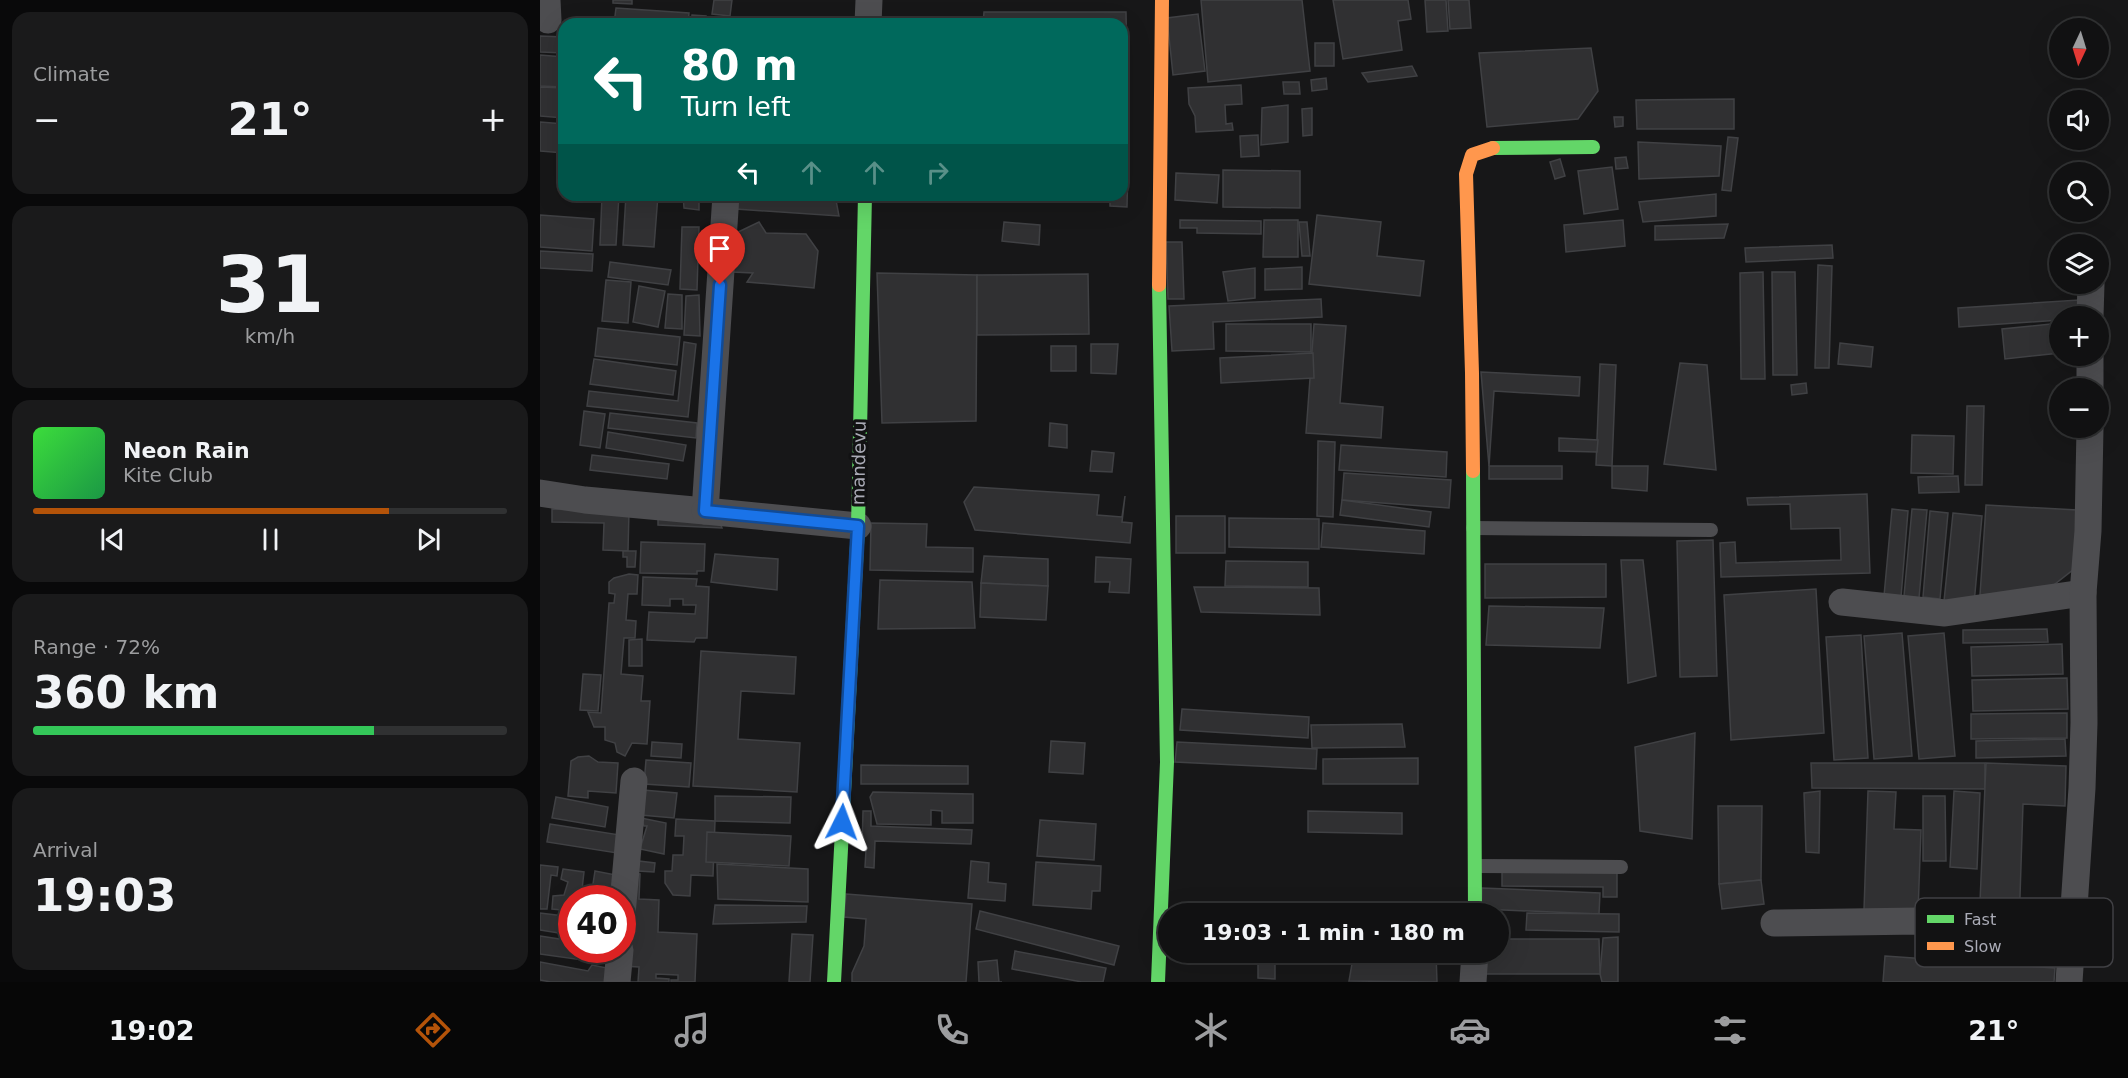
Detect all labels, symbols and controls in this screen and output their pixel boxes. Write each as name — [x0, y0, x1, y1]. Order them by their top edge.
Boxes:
north arrow — [2049, 18, 2109, 78]
map controls — [2049, 18, 2109, 438]
text: 80 m — [681, 41, 798, 90]
icon: left — [582, 42, 660, 120]
text: Climate — [33, 62, 110, 86]
button: sound — [2049, 90, 2109, 150]
text: Turn left — [681, 91, 791, 122]
text: 21° — [227, 93, 313, 146]
text: − — [33, 100, 61, 139]
text: + — [479, 100, 507, 139]
icon: left — [732, 156, 765, 189]
icon: ahead — [795, 156, 828, 189]
icon: ahead — [858, 156, 891, 189]
icon: right — [921, 156, 954, 189]
button: search — [2049, 162, 2109, 222]
pin — [694, 223, 745, 285]
icon: arrive — [703, 232, 736, 265]
button: layers — [2049, 234, 2109, 294]
text: 31 — [216, 240, 324, 330]
button: + — [2049, 306, 2109, 366]
text: km/h — [245, 324, 295, 348]
button: − — [2049, 378, 2109, 438]
street label: mandevu — [847, 421, 870, 505]
text: Neon Rain — [123, 438, 250, 463]
text: Kite Club — [123, 463, 213, 487]
icon: previous — [96, 523, 129, 556]
icon: pause — [254, 523, 287, 556]
icon: next — [412, 523, 445, 556]
text: Range · 72% — [33, 635, 160, 659]
text: 360 km — [33, 666, 219, 719]
position arrow — [810, 790, 874, 854]
text: Arrival — [33, 838, 98, 862]
text: 19:03 — [33, 869, 176, 922]
speed limit sign: 40 — [558, 885, 636, 963]
legend — [1915, 898, 2113, 967]
text: Fast — [1964, 910, 1996, 929]
text: 19:03 · 1 min · 180 m — [1202, 920, 1465, 945]
text: Slow — [1964, 937, 2001, 956]
icon: directions — [412, 1009, 454, 1051]
icon: music — [671, 1009, 713, 1051]
icon: phone — [931, 1009, 973, 1051]
icon: climate — [1190, 1009, 1232, 1051]
icon: car — [1449, 1009, 1491, 1051]
icon: filters — [1709, 1009, 1751, 1051]
text: 19:02 — [109, 1015, 195, 1046]
text: 21° — [1968, 1015, 2019, 1046]

